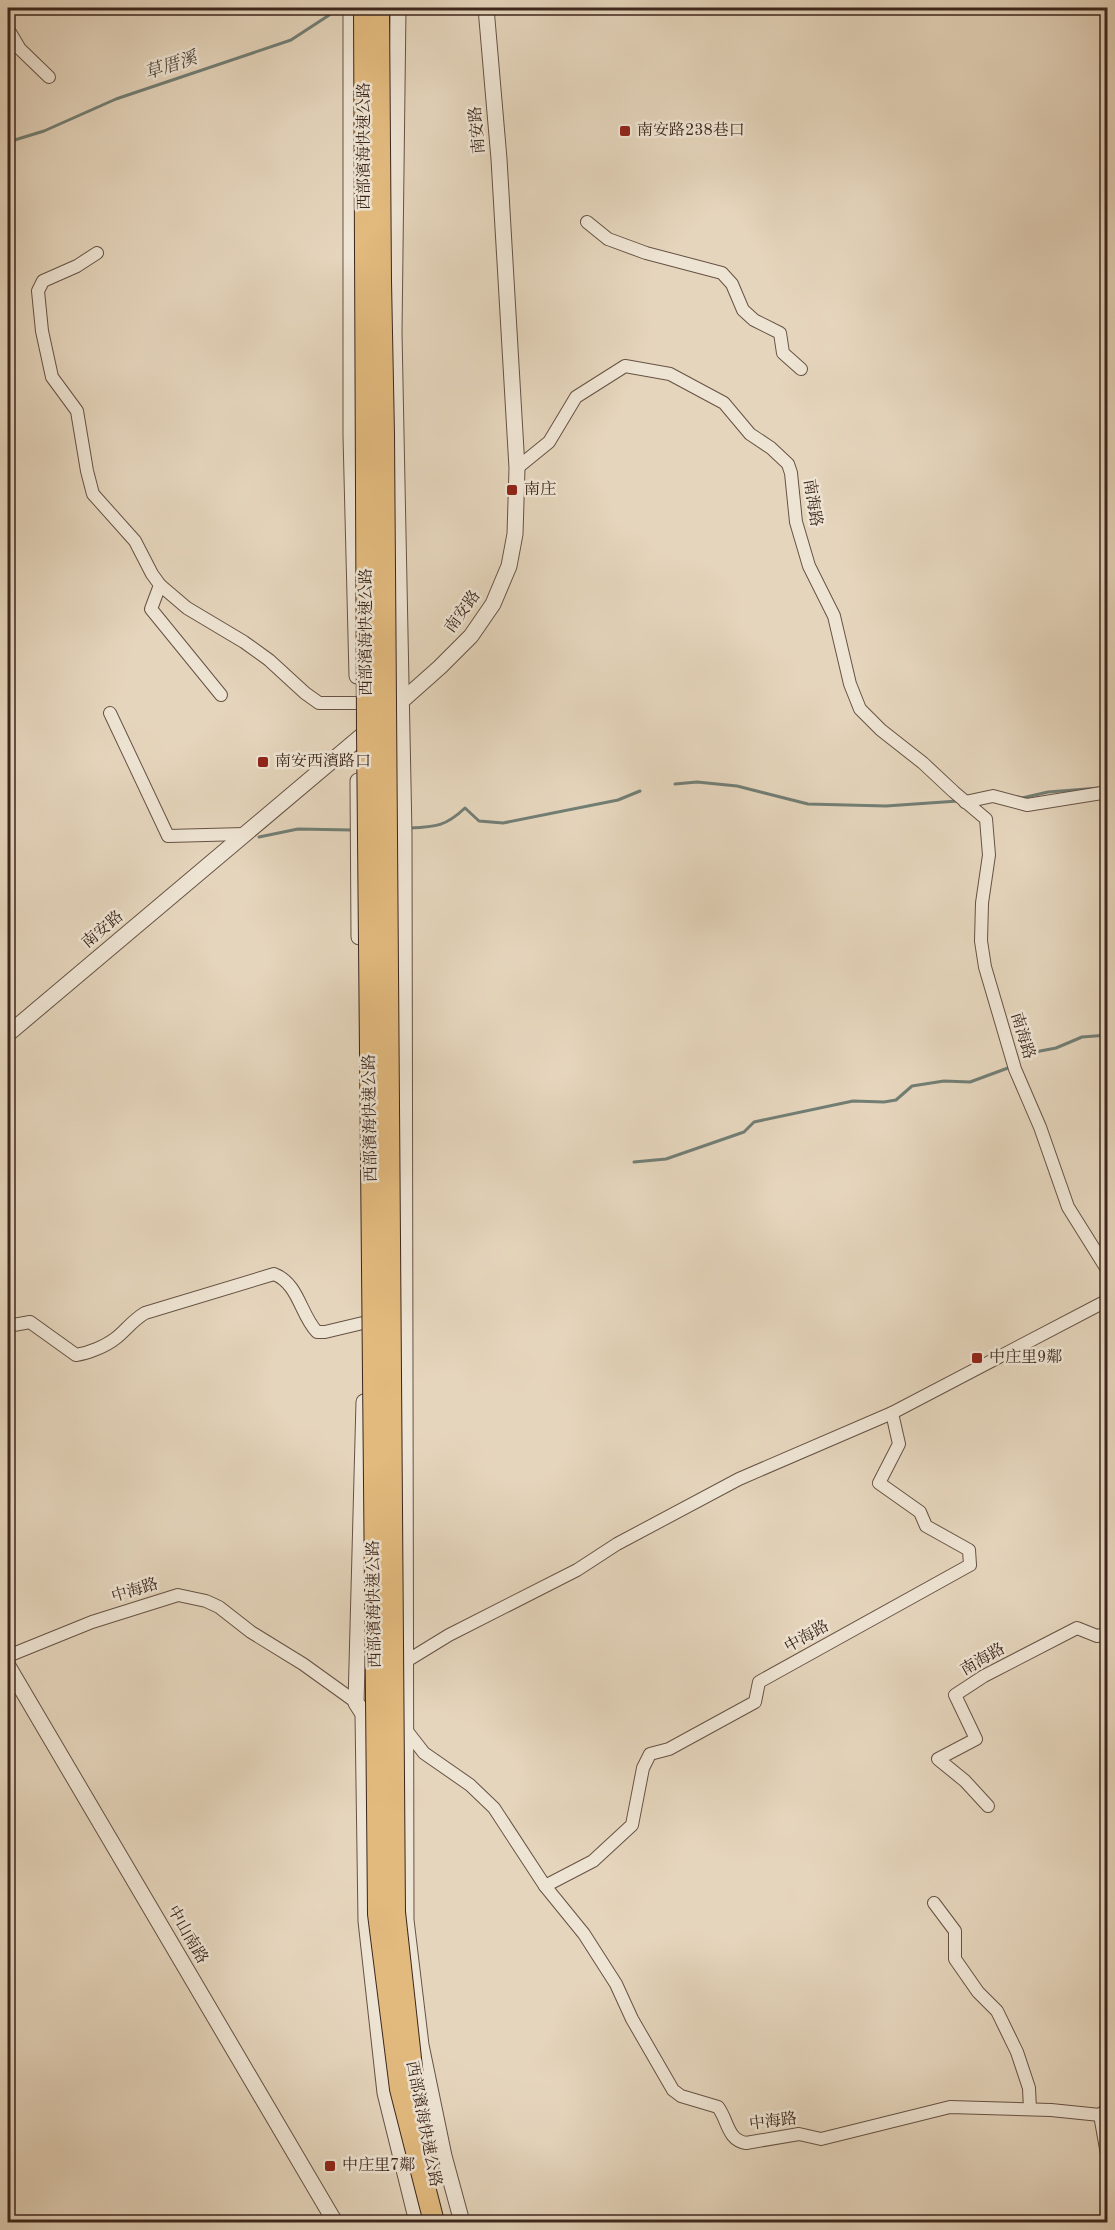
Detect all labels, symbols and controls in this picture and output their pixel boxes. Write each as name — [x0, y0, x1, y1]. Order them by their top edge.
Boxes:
water label: 草厝溪 — [142, 47, 201, 83]
street label: 西部濱海快速公路 — [355, 82, 373, 210]
street label: 南安路 — [466, 105, 488, 155]
place label: 南安路238巷口 — [637, 121, 745, 139]
marker: 南安路238巷口 — [618, 124, 632, 138]
street label: 南海路 — [800, 478, 826, 528]
place label: 南庄 — [524, 480, 556, 498]
marker: 南庄 — [505, 483, 519, 497]
street label: 西部濱海快速公路 — [357, 568, 375, 696]
street label: 南安路 — [441, 587, 484, 636]
place label: 南安西濱路口 — [275, 752, 371, 770]
marker: 南安西濱路口 — [256, 755, 270, 769]
street label: 南安路 — [78, 907, 127, 952]
street label: 南海路 — [1007, 1010, 1039, 1061]
street label: 西部濱海快速公路 — [360, 1054, 380, 1182]
place label: 中庄里9鄰 — [989, 1348, 1062, 1366]
marker: 中庄里9鄰 — [970, 1351, 984, 1365]
street label: 西部濱海快速公路 — [364, 1540, 384, 1668]
street label: 中海路 — [109, 1574, 160, 1606]
street label: 中海路 — [781, 1617, 832, 1656]
street label: 南海路 — [957, 1639, 1008, 1679]
street label: 中山南路 — [164, 1902, 212, 1967]
street label: 西部濱海快速公路 — [403, 2059, 445, 2188]
street label: 中海路 — [748, 2109, 798, 2133]
place label: 中庄里7鄰 — [342, 2156, 415, 2174]
marker: 中庄里7鄰 — [323, 2159, 337, 2173]

